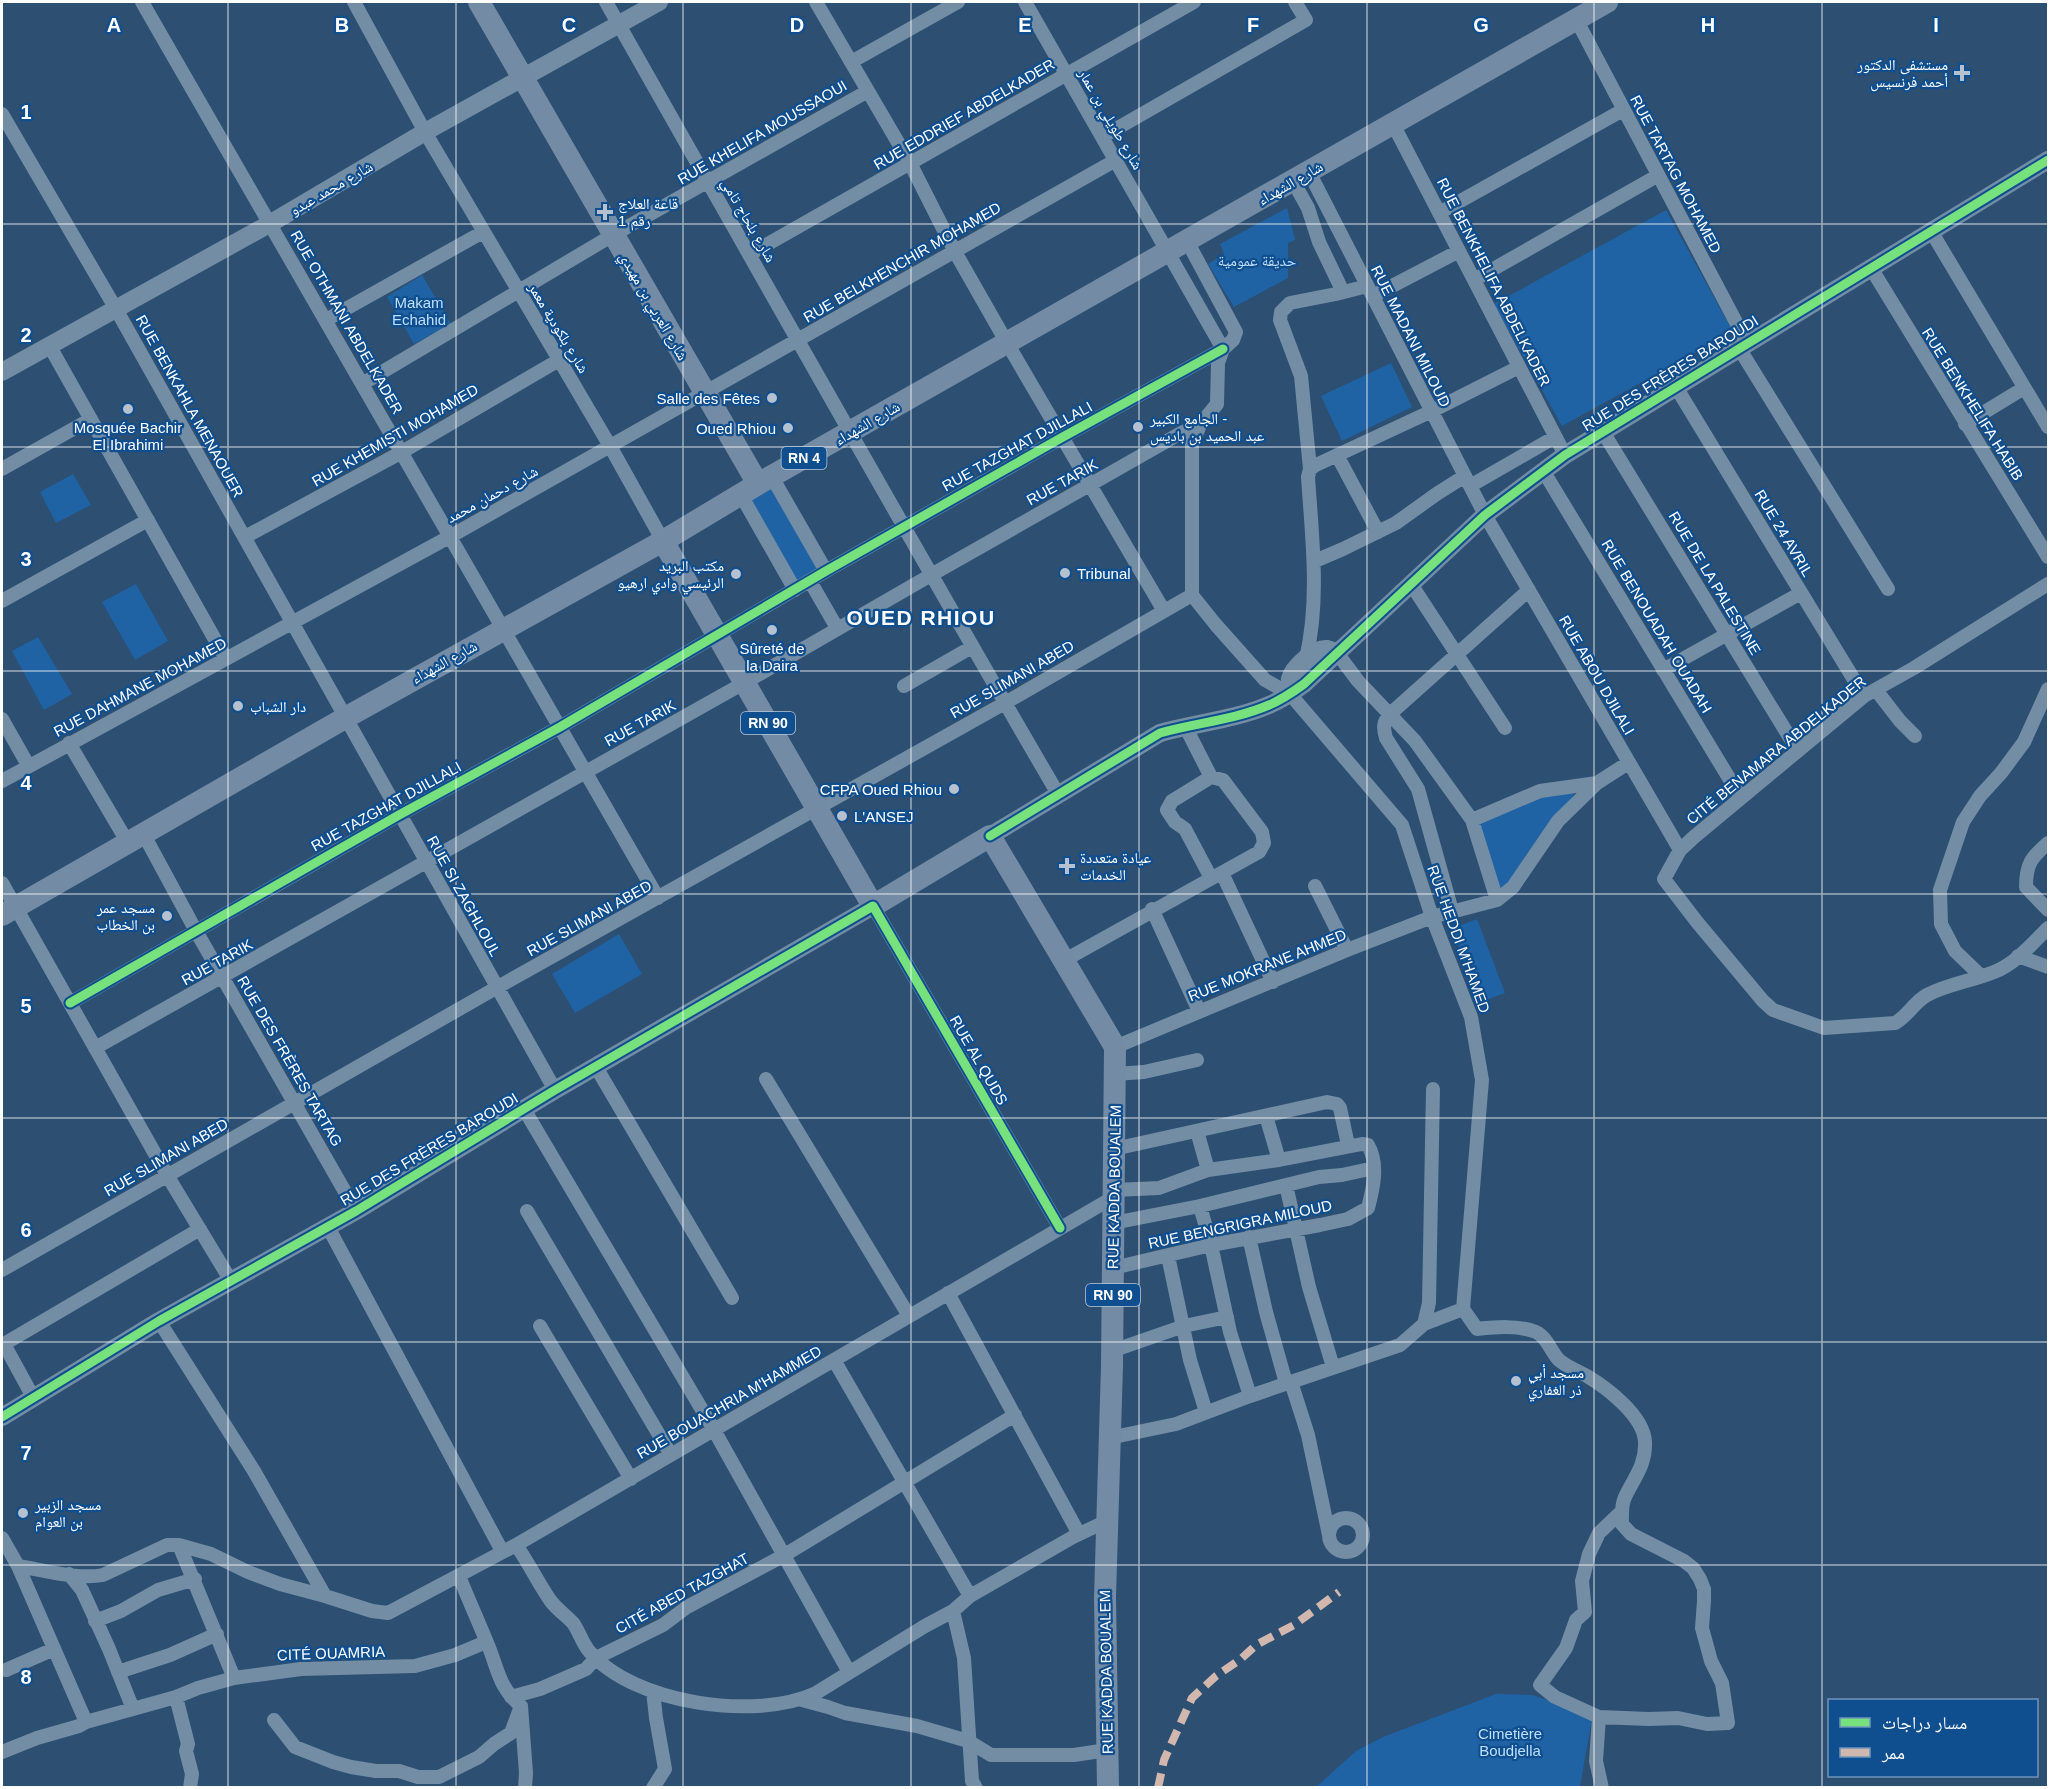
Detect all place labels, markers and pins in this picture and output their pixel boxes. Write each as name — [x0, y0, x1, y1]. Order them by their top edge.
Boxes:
place label: مستشفى الدكتور أحمد فرنسيس — [1856, 56, 1948, 92]
marker: مستشفى الدكتور أحمد فرنسيس — [1953, 64, 1971, 82]
place label: قاعة العلاج رقم 1 — [618, 195, 678, 231]
marker: قاعة العلاج رقم 1 — [596, 203, 614, 221]
place label: Salle des Fêtes — [657, 390, 760, 407]
marker: Salle des Fêtes — [765, 391, 779, 405]
marker: Mosquée Bachir El Ibrahimi — [121, 402, 135, 416]
place label: الجامع الكبير - عبد الحميد بن باديس — [1149, 410, 1265, 446]
place label: Mosquée Bachir El Ibrahimi — [74, 419, 182, 453]
place label: Oued Rhiou — [696, 420, 776, 437]
marker: الجامع الكبير - عبد الحميد بن باديس — [1131, 420, 1145, 434]
marker: Oued Rhiou — [781, 421, 795, 435]
place label: مكتب البريد الرئيسي وادي ارهيو — [618, 557, 724, 594]
place label: Tribunal — [1077, 565, 1131, 582]
marker: Tribunal — [1058, 566, 1072, 580]
marker: مكتب البريد الرئيسي وادي ارهيو — [729, 567, 743, 581]
marker: Sûreté de la Daira — [765, 623, 779, 637]
place label: Sûreté de la Daira — [739, 640, 805, 674]
place label: دار الشباب — [250, 698, 306, 716]
marker: دار الشباب — [231, 699, 245, 713]
place label: CFPA Oued Rhiou — [820, 781, 942, 798]
marker: CFPA Oued Rhiou — [947, 782, 961, 796]
place label: L'ANSEJ — [854, 808, 914, 825]
marker: L'ANSEJ — [835, 809, 849, 823]
place label: عيادة متعددة الخدمات — [1080, 849, 1152, 883]
marker: عيادة متعددة الخدمات — [1058, 857, 1076, 875]
place label: مسجد عمر بن الخطاب — [96, 899, 155, 935]
marker: مسجد عمر بن الخطاب — [160, 909, 174, 923]
place label: مسجد أبي ذر الغفاري — [1528, 1364, 1584, 1401]
marker: مسجد أبي ذر الغفاري — [1509, 1374, 1523, 1388]
place label: مسجد الزبير بن العوام — [34, 1496, 102, 1532]
marker: مسجد الزبير بن العوام — [16, 1506, 30, 1520]

